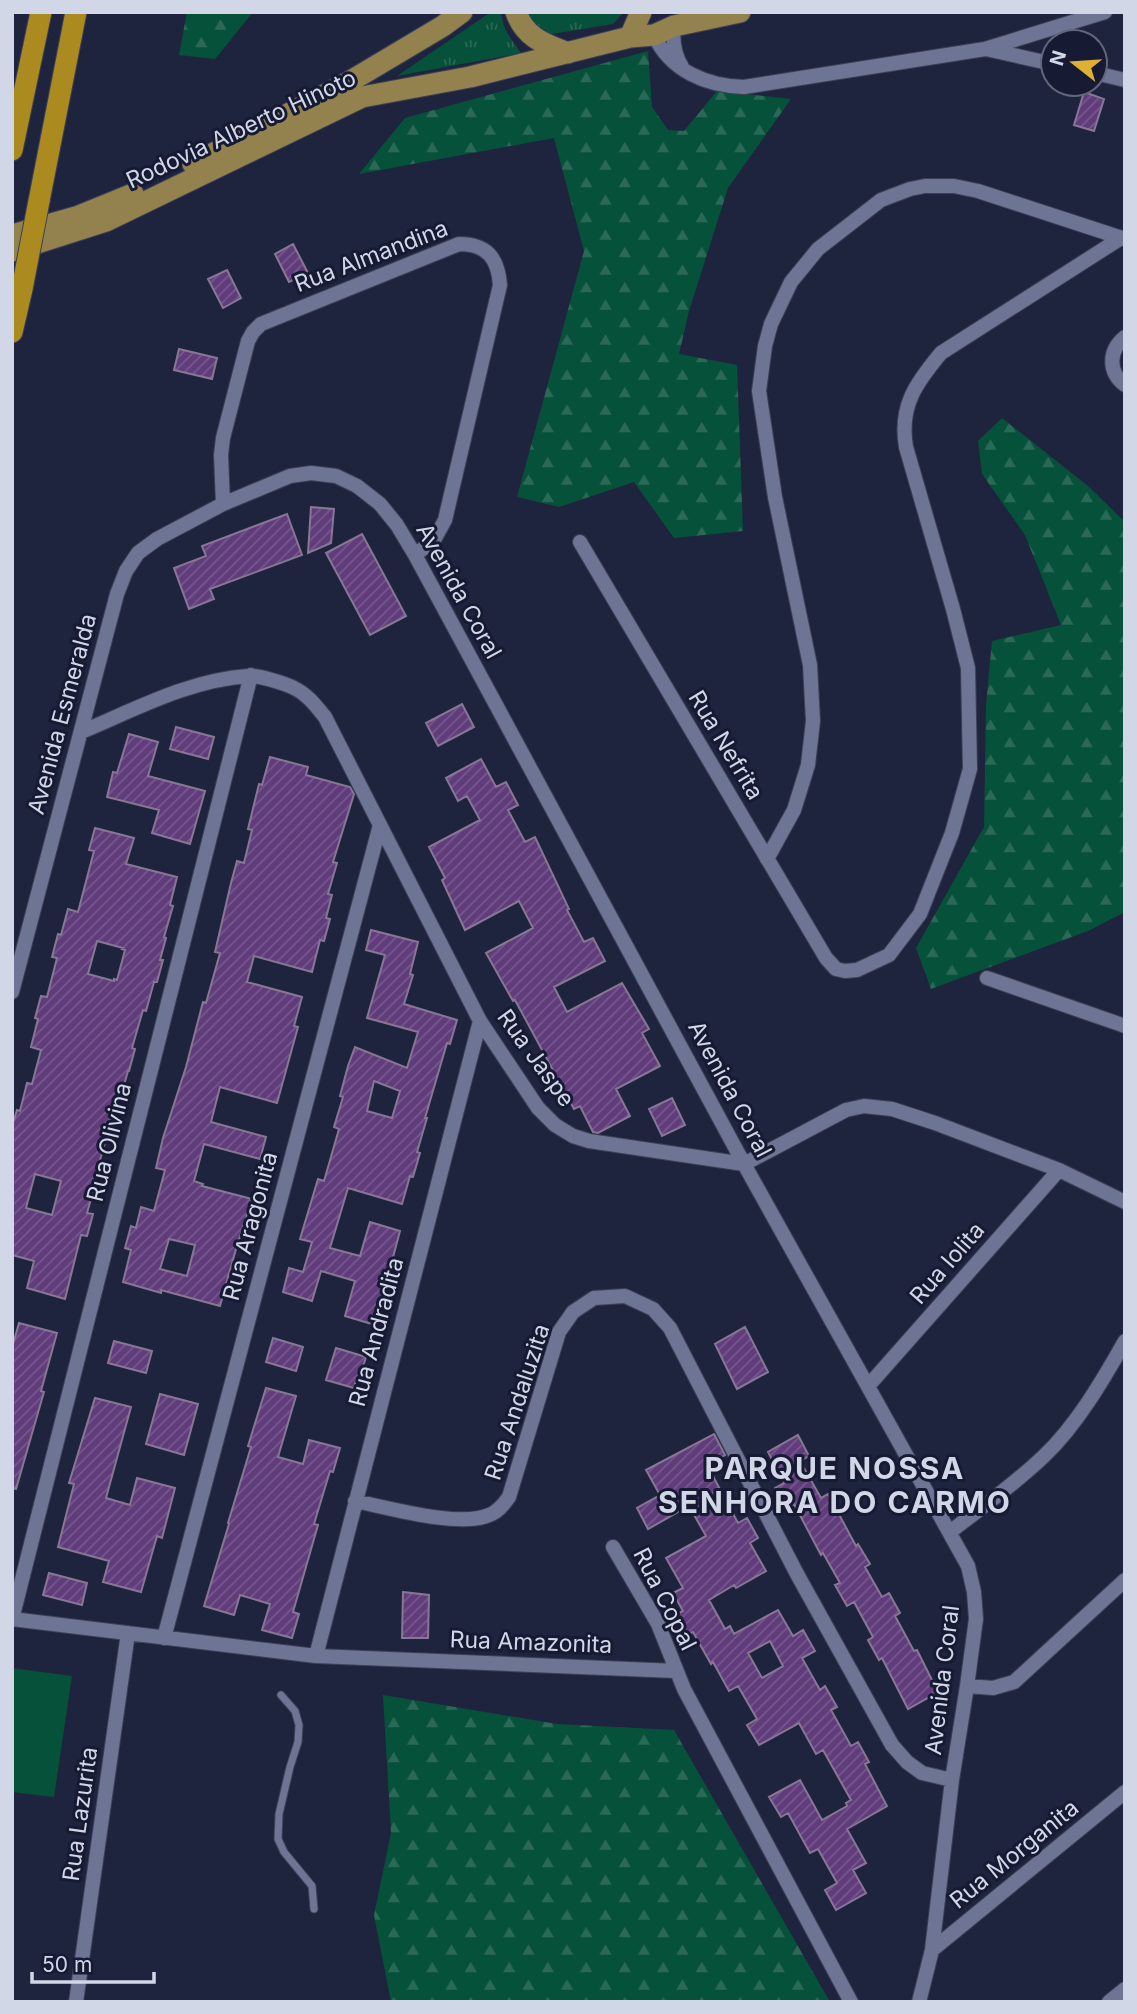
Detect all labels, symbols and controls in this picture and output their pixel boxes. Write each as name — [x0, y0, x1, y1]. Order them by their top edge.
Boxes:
north arrow — [1039, 28, 1109, 98]
text: N — [1045, 48, 1071, 68]
street label: Rodovia Alberto Hinoto — [122, 63, 360, 195]
street label: Rua Almandina — [290, 214, 452, 298]
street label: Avenida Coral — [410, 518, 508, 664]
street label: Avenida Esmeralda — [22, 611, 102, 817]
street label: Rua Nefrita — [683, 685, 769, 805]
street label: Rua Jaspe — [491, 1004, 581, 1112]
street label: Avenida Coral — [682, 1016, 778, 1162]
street label: Rua Olivina — [81, 1080, 137, 1204]
street label: Rua Aragonita — [217, 1149, 283, 1303]
street label: Rua Iolita — [904, 1216, 990, 1310]
street label: Rua Andradita — [343, 1254, 409, 1410]
street label: Rua Andaluzita — [479, 1321, 555, 1483]
district label: PARQUE NOSSA SENHORA DO CARMO — [658, 1450, 1012, 1520]
street label: Rua Copal — [627, 1543, 703, 1655]
street label: Avenida Coral — [919, 1604, 965, 1756]
street label: Rua Amazonita — [449, 1625, 613, 1659]
street label: Rua Lazurita — [57, 1745, 103, 1883]
street label: Rua Morganita — [944, 1794, 1084, 1914]
scale bar — [32, 1940, 154, 1984]
text: 50 m — [42, 1952, 92, 1977]

